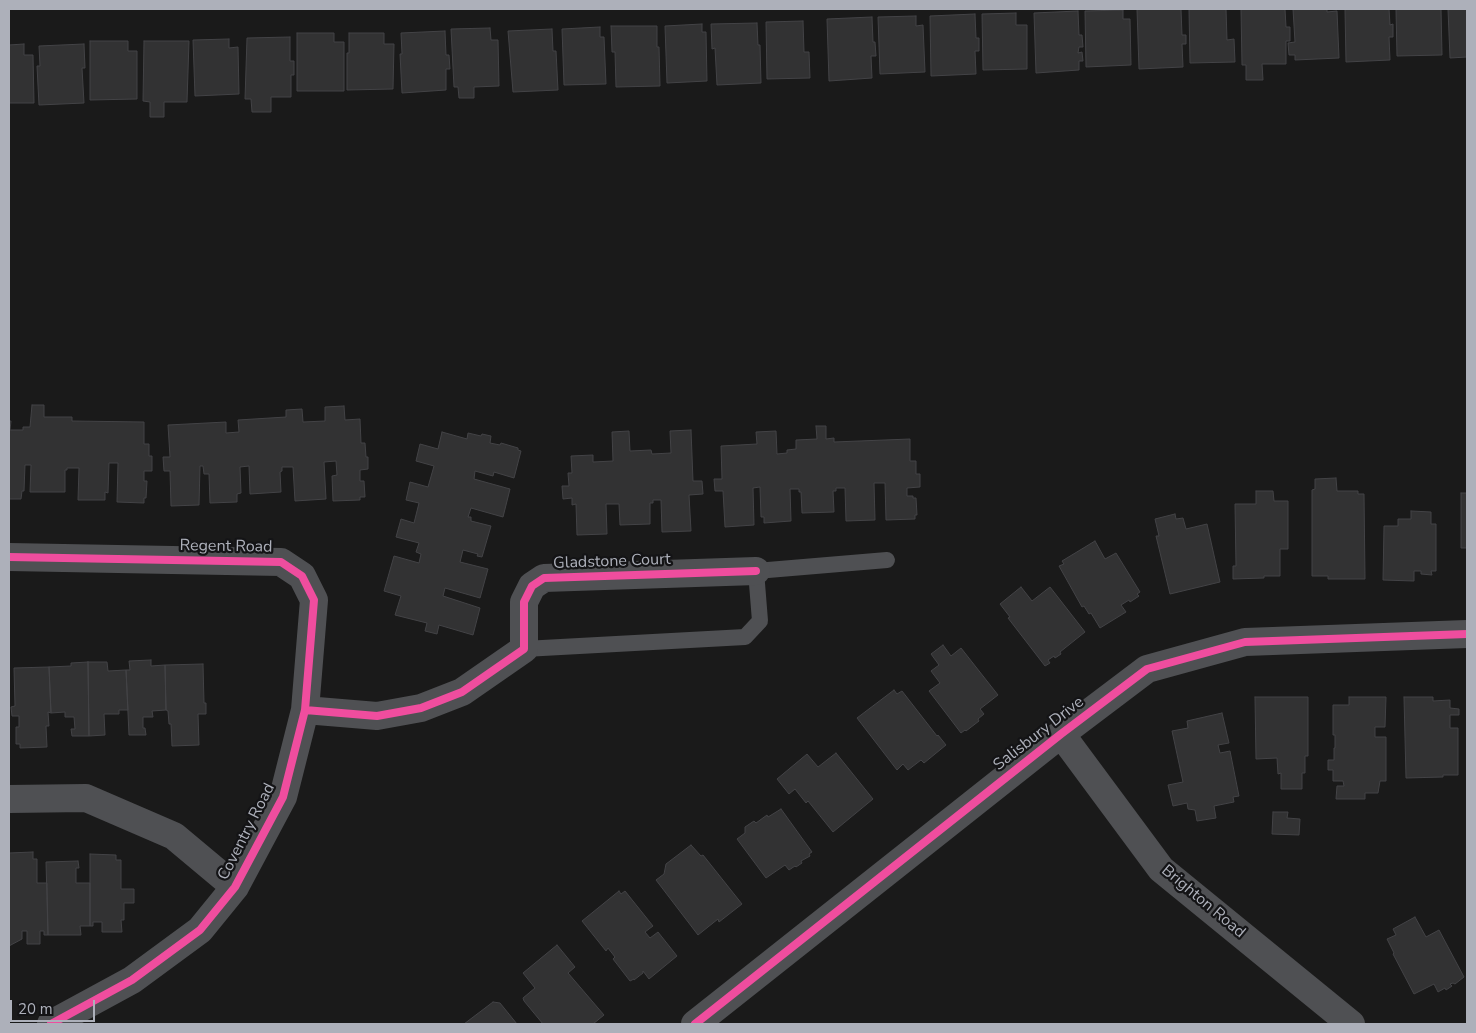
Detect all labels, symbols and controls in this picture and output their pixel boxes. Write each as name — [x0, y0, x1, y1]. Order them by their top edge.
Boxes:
street label: Regent Road — [179, 537, 273, 557]
street label: Gladstone Court — [553, 550, 671, 574]
street label: Salisbury Drive — [990, 693, 1088, 775]
street label: Coventry Road — [214, 780, 280, 884]
street label: Brighton Road — [1157, 861, 1249, 943]
scale bar — [12, 990, 98, 1022]
text: 20 m — [18, 999, 53, 1019]

